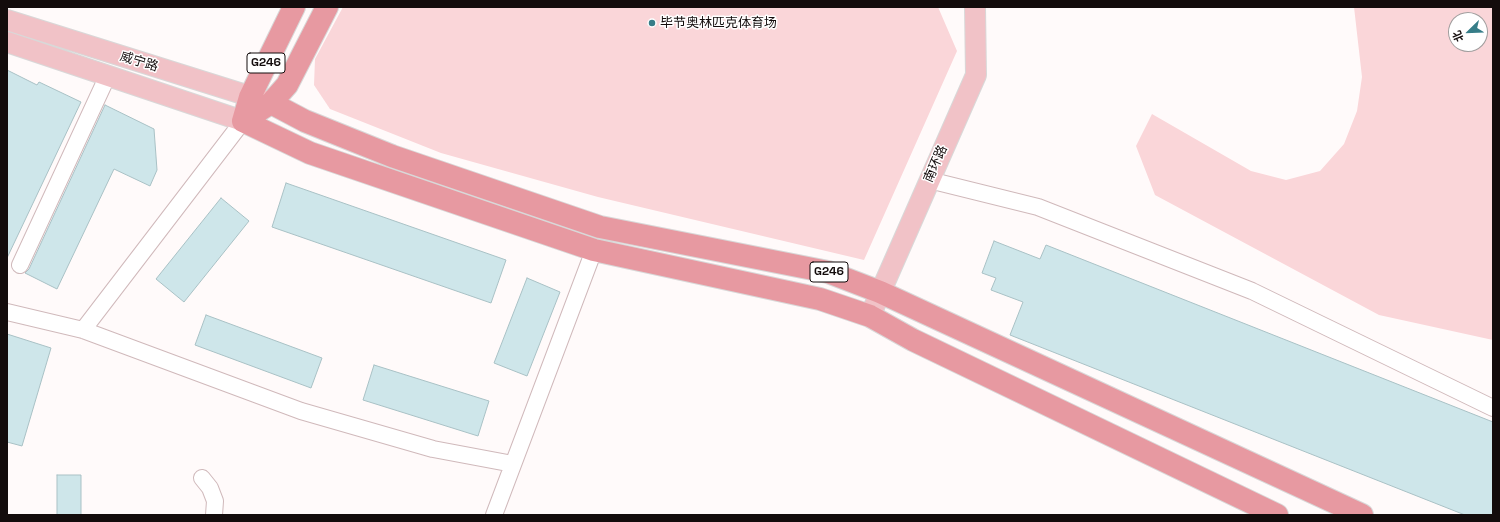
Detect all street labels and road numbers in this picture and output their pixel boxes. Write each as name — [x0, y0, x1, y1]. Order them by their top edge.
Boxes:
street label: 威宁路 — [118, 49, 160, 75]
road number: G246 — [247, 53, 285, 73]
street label: 南环路 — [921, 143, 951, 185]
road number: G246 — [810, 262, 848, 282]

